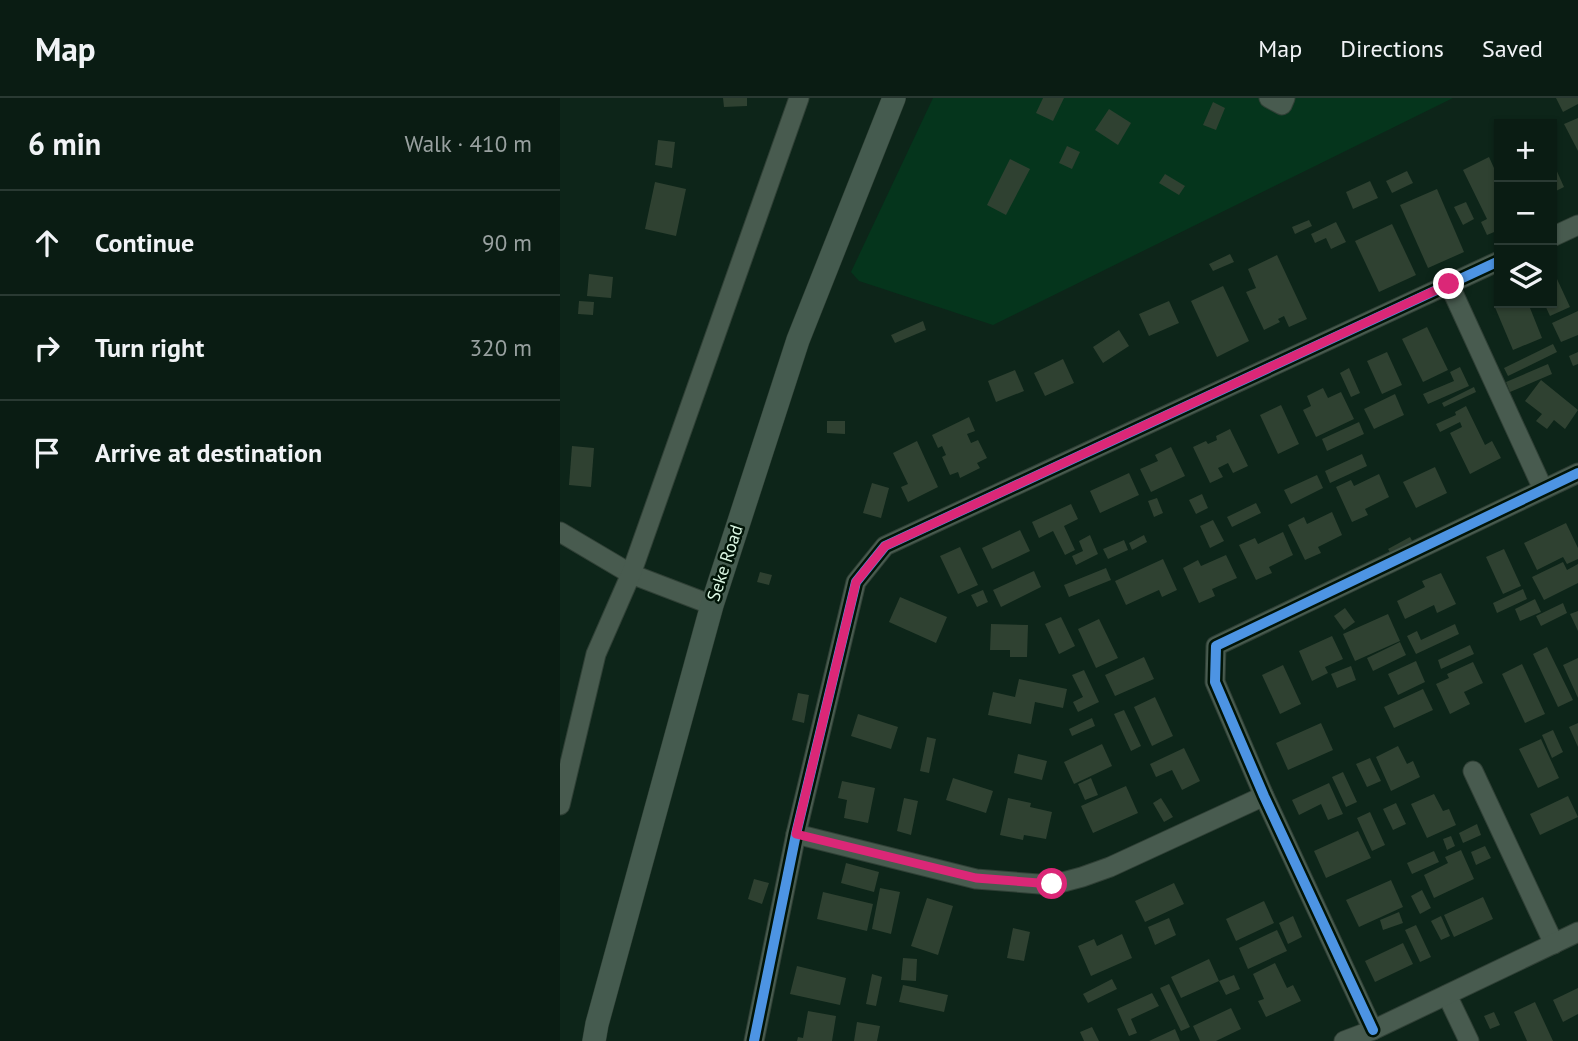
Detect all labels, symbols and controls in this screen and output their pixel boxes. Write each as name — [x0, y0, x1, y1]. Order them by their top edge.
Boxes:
text: Map — [35, 27, 96, 70]
text: Map — [1258, 33, 1302, 64]
text: Directions — [1340, 33, 1444, 64]
text: Saved — [1482, 33, 1543, 64]
map controls — [1494, 119, 1557, 308]
button: + — [1494, 119, 1557, 182]
text: 6 min — [28, 124, 101, 163]
text: Walk · 410 m — [405, 129, 532, 158]
button: − — [1494, 182, 1557, 245]
icon: ahead — [28, 224, 66, 262]
text: Continue — [95, 226, 194, 259]
text: 90 m — [482, 228, 532, 257]
button: layers — [1494, 245, 1557, 308]
route end — [1433, 268, 1464, 299]
icon: right — [28, 329, 66, 367]
text: Turn right — [95, 331, 204, 364]
text: 320 m — [470, 333, 532, 362]
icon: arrive — [28, 434, 66, 472]
text: Arrive at destination — [95, 436, 322, 469]
street label: Seke Road — [701, 522, 748, 604]
route start — [1036, 868, 1067, 899]

